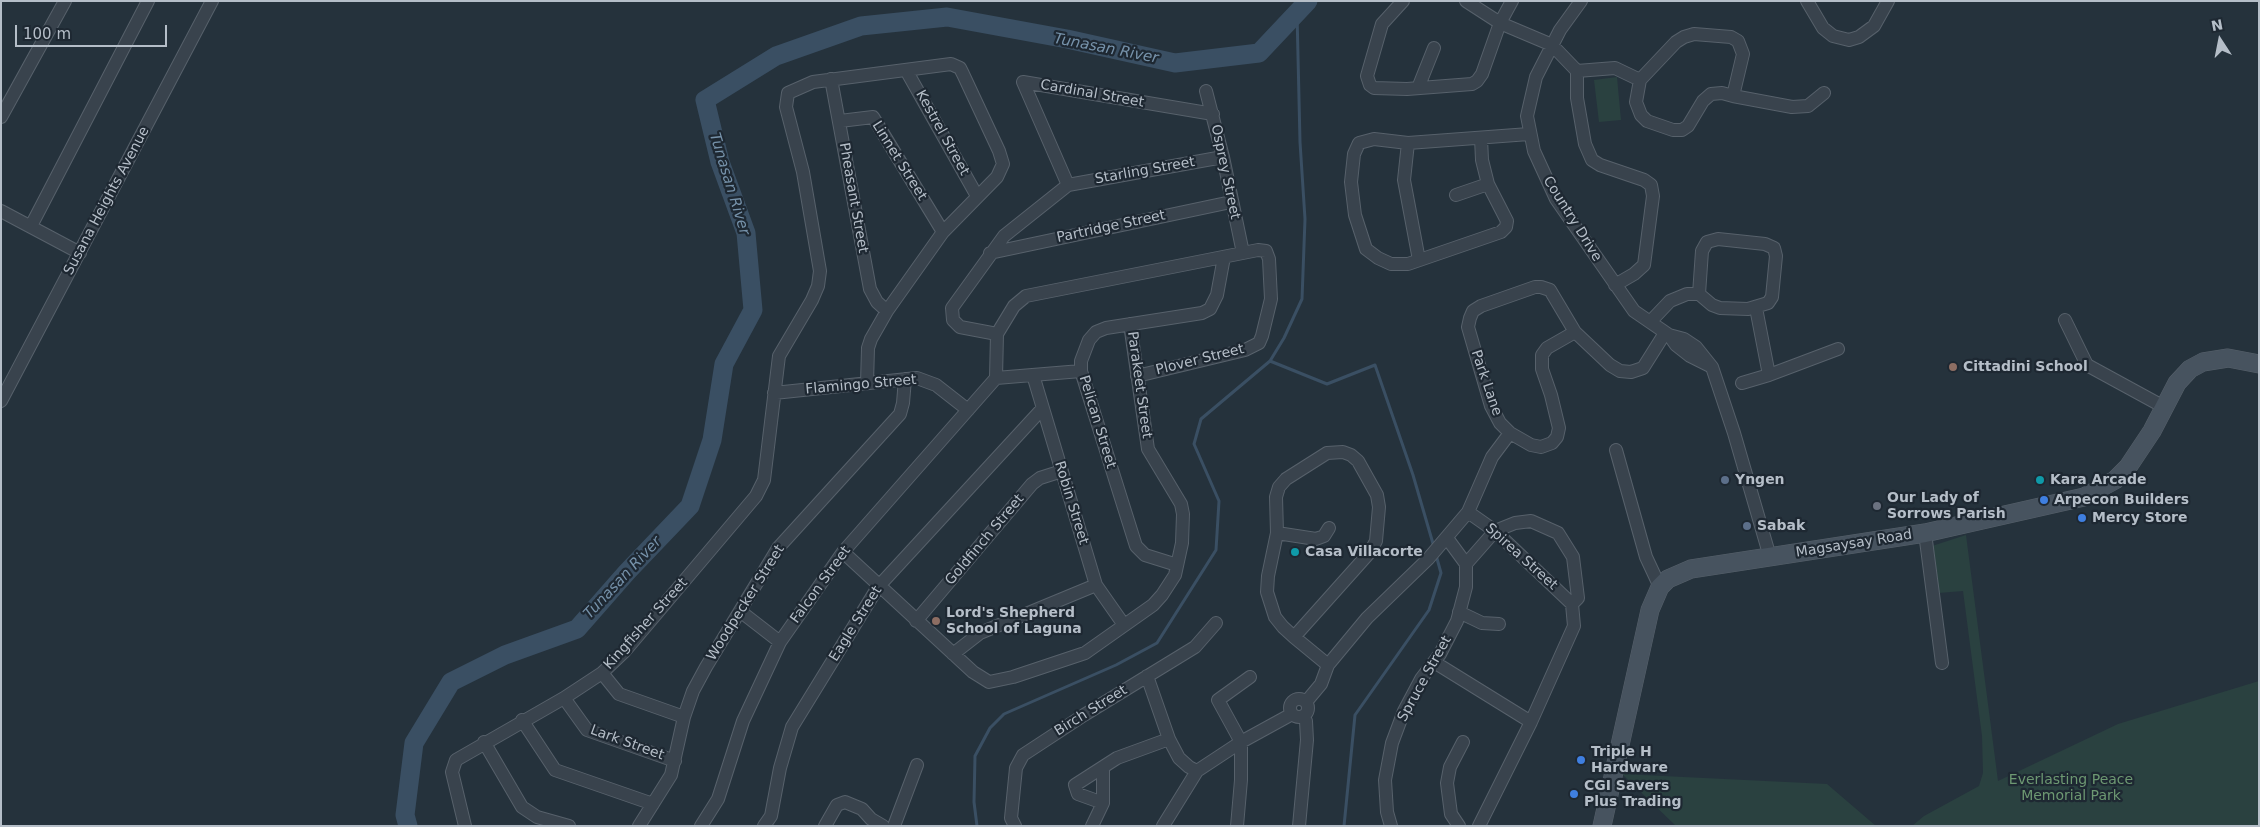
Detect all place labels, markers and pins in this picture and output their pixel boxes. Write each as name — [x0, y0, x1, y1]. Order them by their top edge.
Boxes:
place label: Cittadini School — [1963, 359, 2088, 375]
marker: Cittadini School — [1947, 361, 1959, 373]
place label: Yngen — [1735, 472, 1785, 488]
place label: Kara Arcade — [2050, 472, 2147, 488]
marker: Yngen — [1719, 474, 1731, 486]
marker: Kara Arcade — [2034, 474, 2046, 486]
place label: Our Lady of Sorrows Parish — [1887, 490, 2006, 522]
place label: Arpecon Builders — [2054, 492, 2189, 508]
marker: Arpecon Builders — [2038, 494, 2050, 506]
marker: Our Lady of Sorrows Parish — [1871, 500, 1883, 512]
place label: Mercy Store — [2092, 510, 2187, 526]
marker: Mercy Store — [2076, 512, 2088, 524]
place label: Sabak — [1757, 518, 1805, 534]
marker: Sabak — [1741, 520, 1753, 532]
place label: Casa Villacorte — [1305, 544, 1423, 560]
marker: Casa Villacorte — [1289, 546, 1301, 558]
place label: Lord's Shepherd School of Laguna — [946, 605, 1082, 638]
marker: Lord's Shepherd School of Laguna — [930, 615, 942, 627]
place label: Triple H Hardware — [1591, 744, 1668, 776]
marker: Triple H Hardware — [1575, 754, 1587, 766]
place label: CGI Savers Plus Trading — [1584, 778, 1681, 810]
marker: CGI Savers Plus Trading — [1568, 788, 1580, 800]

